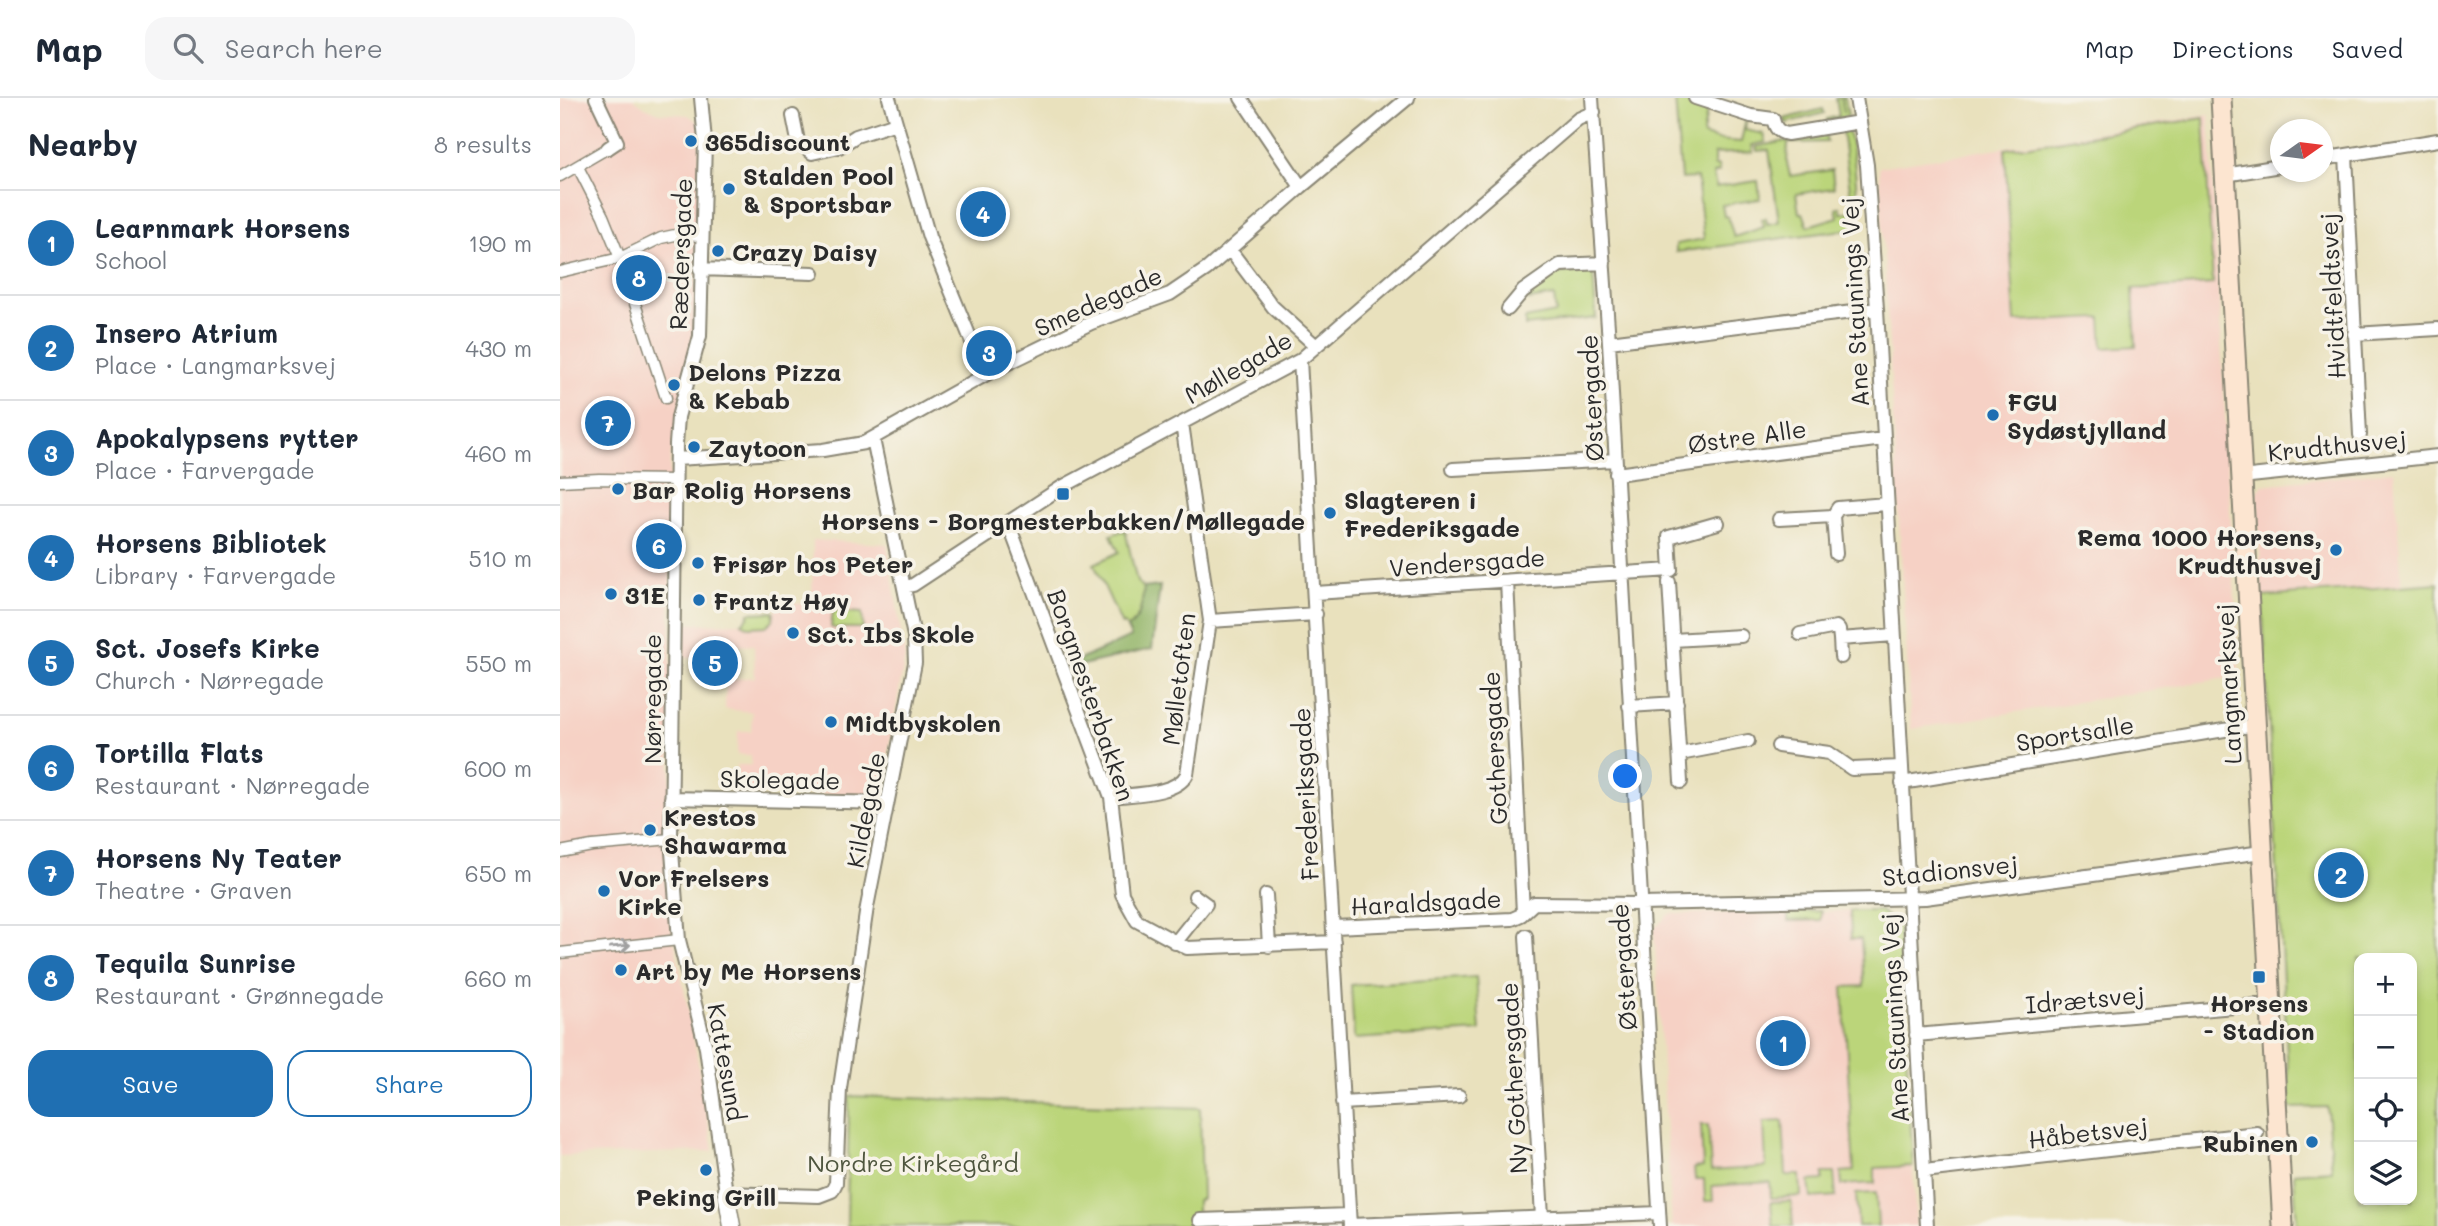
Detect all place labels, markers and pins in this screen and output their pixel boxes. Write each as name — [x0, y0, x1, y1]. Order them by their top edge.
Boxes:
place label: 365discount — [705, 126, 850, 157]
marker: 365discount — [683, 133, 699, 149]
place label: Stalden Pool & Sportsbar — [743, 160, 894, 219]
marker: Stalden Pool & Sportsbar — [721, 181, 737, 197]
pin: 4 — [960, 188, 1006, 240]
place label: Crazy Daisy — [732, 236, 877, 267]
marker: Crazy Daisy — [710, 243, 726, 259]
pin: 8 — [616, 252, 662, 304]
pin: 3 — [966, 327, 1012, 379]
place label: Delons Pizza & Kebab — [688, 356, 841, 415]
marker: Delons Pizza & Kebab — [666, 377, 682, 393]
place label: FGU Sydøstjylland — [2007, 386, 2166, 445]
pin: 7 — [585, 397, 631, 449]
marker: FGU Sydøstjylland — [1985, 407, 2001, 423]
place label: Zaytoon — [708, 432, 806, 463]
marker: Zaytoon — [686, 439, 702, 455]
place label: Bar Rolig Horsens — [632, 474, 851, 505]
marker: Bar Rolig Horsens — [610, 481, 626, 497]
place label: Slagteren i Frederiksgade — [1344, 484, 1520, 543]
marker: Horsens - Borgmesterbakken/Møllegade — [1055, 486, 1071, 502]
place label: Horsens - Borgmesterbakken/Møllegade — [821, 505, 1305, 536]
marker: Slagteren i Frederiksgade — [1322, 505, 1338, 521]
pin: 6 — [636, 520, 682, 572]
place label: Rema 1000 Horsens, Krudthusvej — [2077, 521, 2322, 580]
marker: Rema 1000 Horsens, Krudthusvej — [2328, 542, 2344, 558]
place label: Frisør hos Peter — [712, 548, 913, 579]
marker: Frisør hos Peter — [690, 555, 706, 571]
place label: 31E — [625, 579, 665, 610]
place label: Frantz Høy — [713, 585, 849, 616]
marker: 31E — [603, 586, 619, 602]
marker: Frantz Høy — [691, 592, 707, 608]
place label: Sct. Ibs Skole — [807, 618, 975, 649]
marker: Sct. Ibs Skole — [785, 625, 801, 641]
pin: 5 — [692, 637, 738, 689]
place label: Midtbyskolen — [845, 707, 1001, 738]
marker: Midtbyskolen — [823, 714, 839, 730]
place label: Krestos Shawarma — [664, 801, 787, 860]
marker: Krestos Shawarma — [642, 822, 658, 838]
pin: 2 — [2318, 849, 2364, 901]
place label: Vor Frelsers Kirke — [618, 862, 769, 921]
marker: Vor Frelsers Kirke — [596, 883, 612, 899]
place label: Art by Me Horsens — [635, 955, 861, 986]
marker: Art by Me Horsens — [613, 962, 629, 978]
marker: Horsens - Stadion — [2251, 969, 2267, 985]
place label: Horsens - Stadion — [2204, 987, 2314, 1046]
pin: 1 — [1760, 1017, 1806, 1069]
place label: Rubinen — [2202, 1127, 2298, 1158]
marker: Rubinen — [2304, 1134, 2320, 1150]
marker: Peking Grill — [698, 1162, 714, 1178]
place label: Peking Grill — [636, 1181, 776, 1212]

